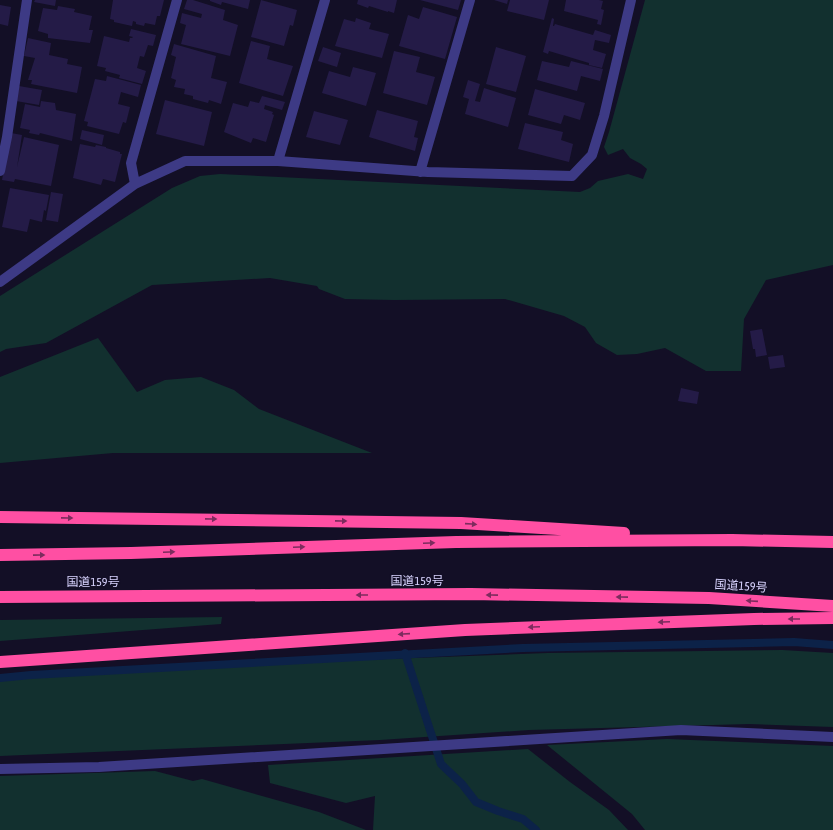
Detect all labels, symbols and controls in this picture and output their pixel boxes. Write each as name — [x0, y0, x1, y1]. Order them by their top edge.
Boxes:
one-way arrow — [61, 514, 73, 521]
one-way arrow — [205, 516, 218, 522]
one-way arrow — [335, 518, 348, 524]
one-way arrow — [465, 520, 477, 527]
one-way arrow — [423, 539, 435, 546]
one-way arrow — [293, 544, 305, 551]
one-way arrow — [163, 549, 176, 555]
one-way arrow — [33, 552, 46, 558]
street label: 国道159号 — [391, 574, 443, 588]
street label: 国道159号 — [67, 575, 119, 589]
street label: 国道159号 — [714, 577, 768, 595]
one-way arrow — [355, 592, 368, 598]
one-way arrow — [485, 592, 498, 598]
one-way arrow — [615, 594, 628, 600]
one-way arrow — [745, 598, 758, 604]
one-way arrow — [787, 616, 800, 622]
one-way arrow — [657, 619, 670, 625]
one-way arrow — [527, 624, 540, 630]
one-way arrow — [398, 630, 410, 637]

